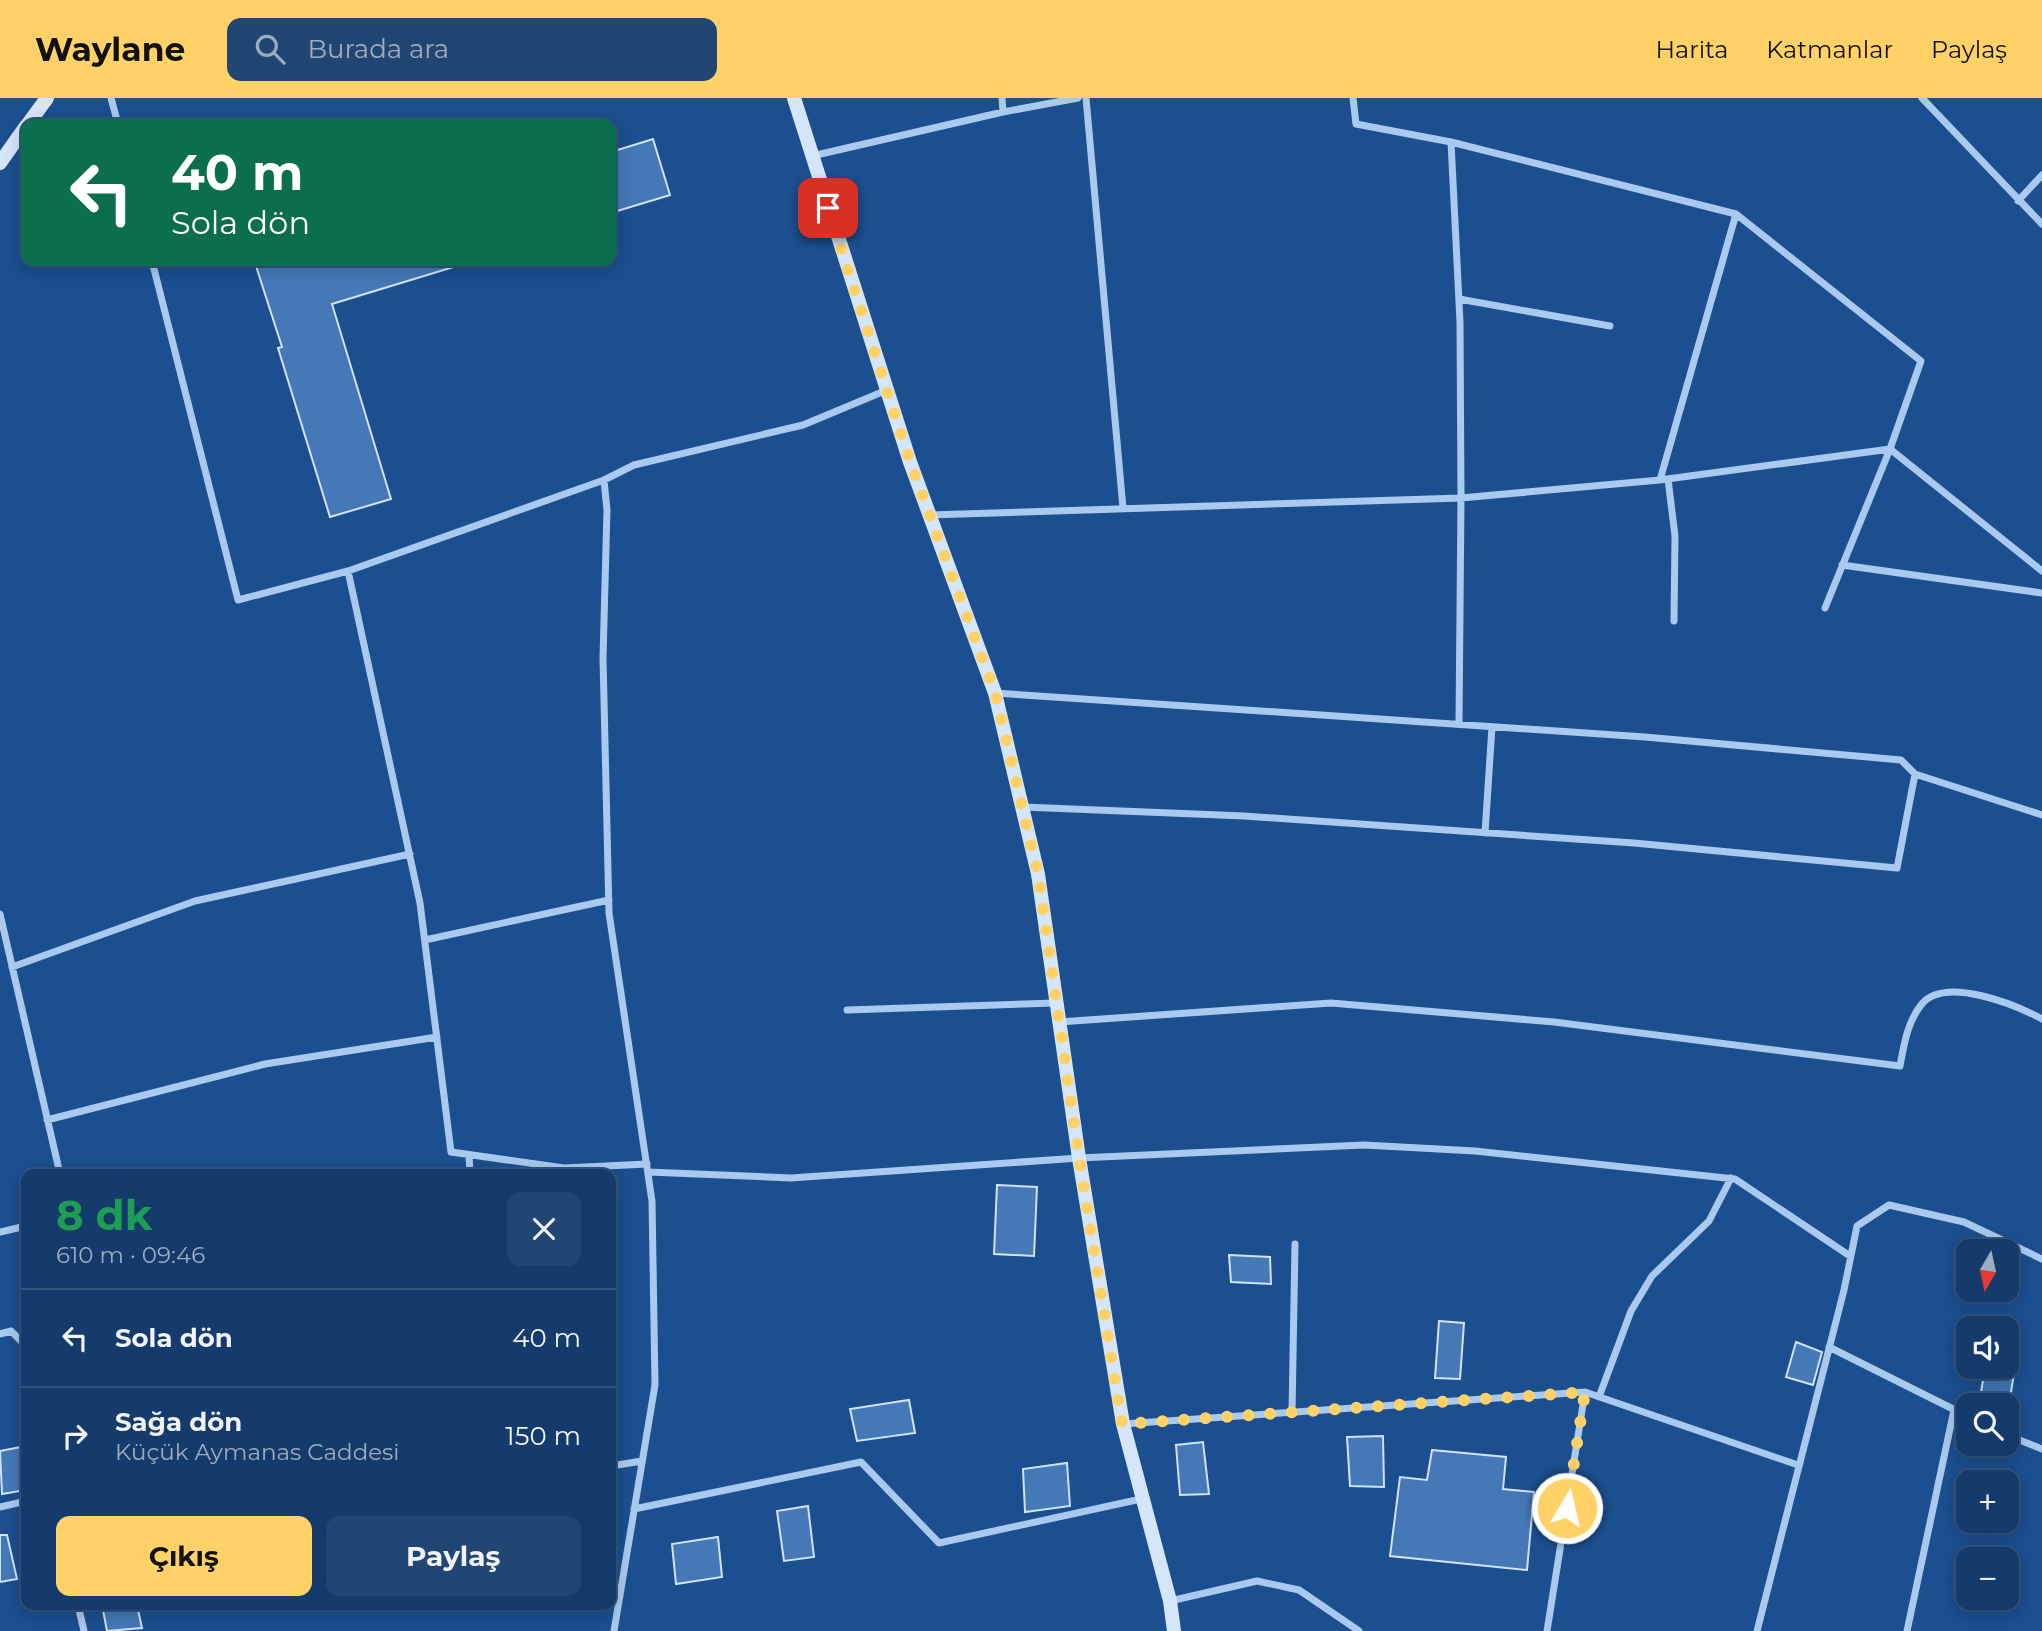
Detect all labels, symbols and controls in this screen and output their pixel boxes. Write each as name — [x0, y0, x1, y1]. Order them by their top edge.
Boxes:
search box — [227, 18, 717, 81]
text: Waylane — [35, 29, 185, 69]
icon: search — [251, 30, 289, 68]
text: Burada ara — [307, 33, 449, 65]
text: Harita — [1656, 35, 1728, 64]
text: Katmanlar — [1766, 35, 1893, 64]
text: Paylaş — [1931, 35, 2007, 64]
text: 40 m — [171, 143, 303, 202]
icon: left — [56, 147, 147, 238]
pin — [798, 178, 858, 238]
icon: arrive — [809, 189, 847, 227]
text: Sola dön — [171, 203, 310, 242]
text: 8 dk — [56, 1189, 152, 1241]
button: close — [507, 1192, 581, 1266]
north arrow — [1956, 1239, 2020, 1302]
map controls — [1956, 1239, 2019, 1610]
text: 610 m · 09:46 — [56, 1241, 205, 1269]
button: sound — [1956, 1316, 2019, 1379]
icon: left — [56, 1319, 94, 1357]
text: Sola dön — [115, 1322, 233, 1354]
text: 40 m — [512, 1322, 581, 1354]
button: search — [1956, 1393, 2019, 1456]
text: Sağa dön — [115, 1406, 242, 1438]
icon: right — [56, 1417, 94, 1455]
text: 150 m — [505, 1420, 581, 1452]
text: Küçük Aymanas Caddesi — [115, 1438, 400, 1466]
button: + — [1956, 1470, 2019, 1533]
position arrow — [1530, 1471, 1604, 1545]
button: Çıkış — [56, 1516, 312, 1596]
button: Paylaş — [326, 1516, 581, 1596]
button: − — [1956, 1547, 2019, 1610]

